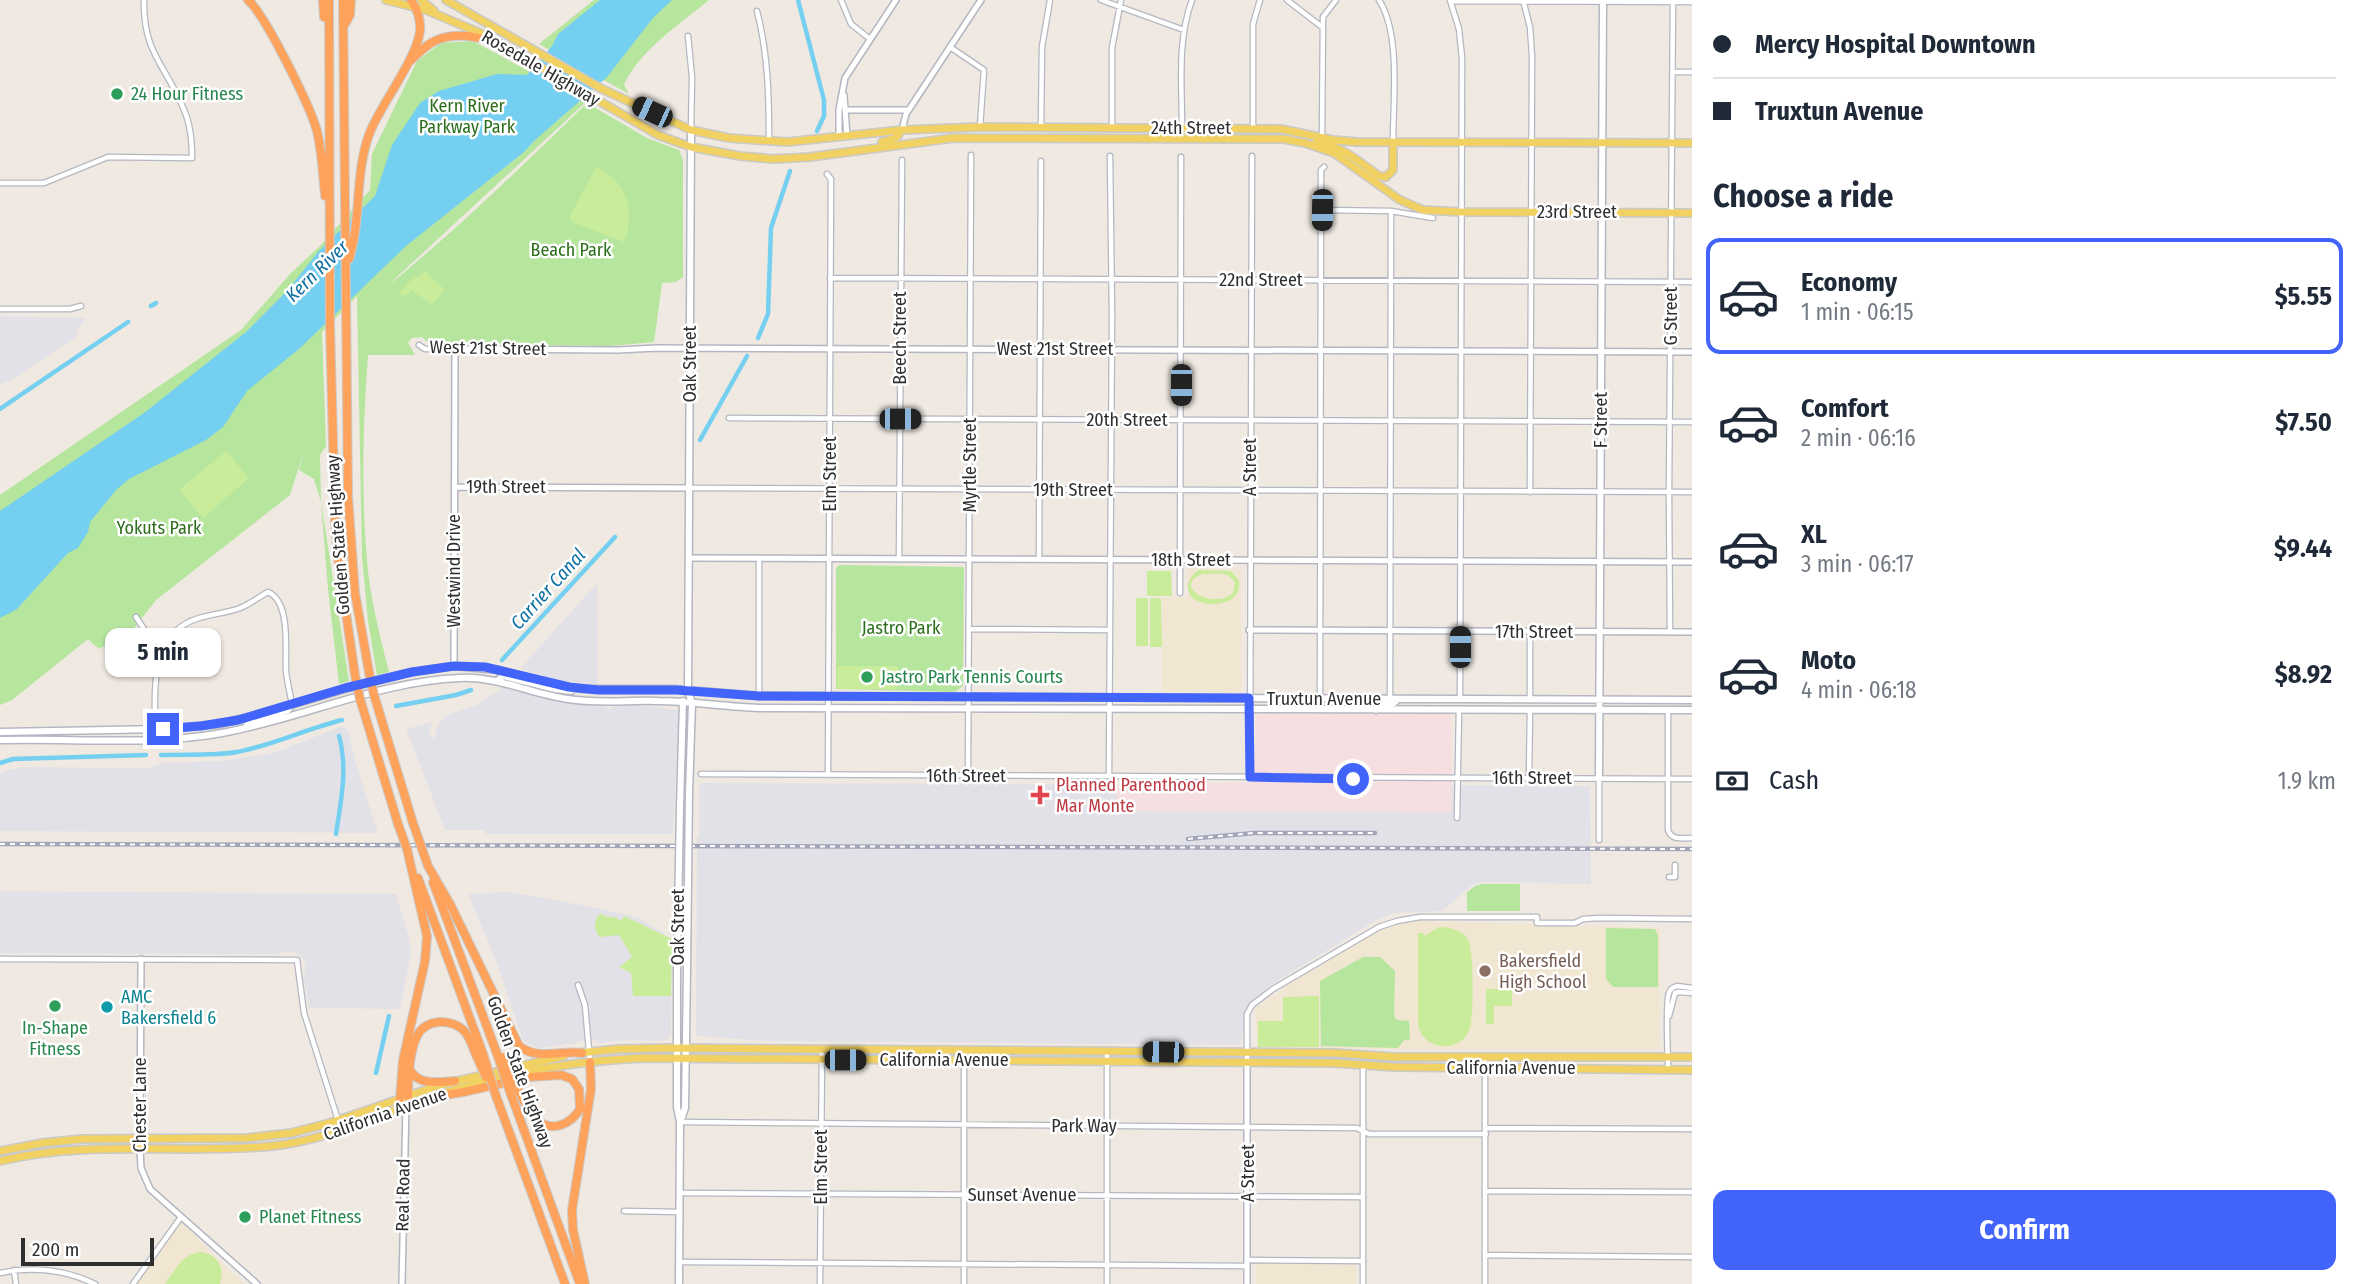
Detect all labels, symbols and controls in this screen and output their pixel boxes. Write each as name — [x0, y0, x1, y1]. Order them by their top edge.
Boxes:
street label: Rosedale Highway — [478, 25, 604, 111]
text: Mercy Hospital Downtown — [1755, 29, 2036, 60]
place label: 24 Hour Fitness — [131, 83, 243, 105]
marker: 24 Hour Fitness — [109, 86, 125, 102]
car — [629, 94, 676, 130]
park label: Kern River Parkway Park — [419, 95, 516, 138]
text: Truxtun Avenue — [1755, 96, 1923, 127]
street label: 24th Street — [1151, 117, 1231, 139]
text: Choose a ride — [1713, 177, 1894, 215]
car — [1312, 189, 1333, 231]
street label: 23rd Street — [1537, 201, 1617, 223]
water label: Kern River — [281, 234, 354, 307]
park label: Beach Park — [531, 239, 612, 261]
icon: car — [1717, 265, 1780, 328]
text: Economy — [1801, 267, 1897, 298]
street label: 22nd Street — [1219, 269, 1303, 291]
text: $5.55 — [2275, 281, 2332, 312]
street label: G Street — [1660, 286, 1682, 345]
street label: Beech Street — [889, 291, 911, 385]
text: 1 min · 06:15 — [1801, 298, 1914, 326]
street label: Oak Street — [679, 325, 701, 402]
street label: West 21st Street — [430, 336, 547, 360]
street label: West 21st Street — [997, 338, 1113, 360]
car — [1171, 364, 1192, 406]
icon: car — [1717, 391, 1780, 454]
street label: F Street — [1590, 392, 1612, 448]
text: Comfort — [1801, 393, 1889, 424]
text: $7.50 — [2275, 407, 2332, 438]
car — [880, 409, 922, 430]
street label: 20th Street — [1086, 409, 1168, 431]
street label: Myrtle Street — [959, 417, 981, 512]
text: 2 min · 06:16 — [1801, 424, 1916, 452]
street label: Elm Street — [819, 436, 841, 512]
street label: A Street — [1239, 438, 1261, 496]
street label: Golden State Highway — [321, 454, 355, 616]
street label: 19th Street — [466, 476, 546, 498]
street label: 19th Street — [1033, 479, 1113, 501]
street label: Westwind Drive — [443, 514, 465, 628]
park label: Yokuts Park — [117, 517, 202, 539]
icon: car — [1717, 517, 1780, 580]
text: XL — [1801, 519, 1827, 550]
text: $9.44 — [2274, 533, 2332, 564]
water label: Carrier Canal — [506, 544, 590, 634]
street label: 18th Street — [1151, 549, 1231, 571]
text: 3 min · 06:17 — [1801, 550, 1914, 578]
park label: Jastro Park — [862, 617, 941, 639]
street label: 17th Street — [1495, 621, 1573, 643]
car — [1450, 626, 1471, 668]
callout: 5 min — [105, 628, 221, 676]
text: 5 min — [137, 638, 189, 666]
icon: car — [1717, 643, 1780, 706]
text: Moto — [1801, 645, 1856, 676]
text: $8.92 — [2275, 659, 2332, 690]
place label: Jastro Park Tennis Courts — [881, 666, 1063, 688]
marker: Jastro Park Tennis Courts — [859, 669, 875, 685]
text: 4 min · 06:18 — [1801, 676, 1917, 704]
street label: Truxtun Avenue — [1267, 688, 1381, 710]
route end — [147, 713, 179, 745]
icon: cash — [1713, 762, 1751, 800]
route start — [1337, 763, 1369, 795]
street label: 16th Street — [926, 765, 1006, 787]
text: Cash — [1769, 765, 1819, 796]
street label: 16th Street — [1492, 767, 1572, 789]
text: 1.9 km — [2278, 767, 2336, 795]
place label: Planned Parenthood Mar Monte — [1056, 774, 1206, 817]
marker: Planned Parenthood Mar Monte — [1030, 785, 1050, 805]
street label: Oak Street — [667, 888, 689, 965]
place label: Bakersfield High School — [1499, 950, 1587, 993]
marker: Bakersfield High School — [1477, 963, 1493, 979]
place label: AMC Bakersfield 6 — [121, 986, 216, 1029]
street label: Golden State Highway — [482, 993, 558, 1151]
marker: In-Shape Fitness — [47, 998, 63, 1014]
marker: AMC Bakersfield 6 — [99, 999, 115, 1015]
place label: In-Shape Fitness — [22, 1017, 88, 1060]
car — [1142, 1041, 1185, 1063]
street label: California Avenue — [879, 1049, 1009, 1071]
car — [825, 1050, 867, 1071]
street label: Chester Lane — [129, 1057, 151, 1153]
street label: California Avenue — [1446, 1057, 1576, 1079]
street label: California Avenue — [320, 1083, 450, 1145]
street label: Park Way — [1051, 1115, 1117, 1137]
street label: Elm Street — [810, 1129, 832, 1205]
street label: A Street — [1237, 1144, 1259, 1202]
street label: Real Road — [391, 1158, 415, 1232]
street label: Sunset Avenue — [968, 1184, 1076, 1206]
button: Confirm — [1713, 1190, 2336, 1270]
place label: Planet Fitness — [259, 1206, 362, 1228]
marker: Planet Fitness — [237, 1209, 253, 1225]
scale bar — [21, 1235, 154, 1267]
text: 200 m — [32, 1238, 79, 1261]

